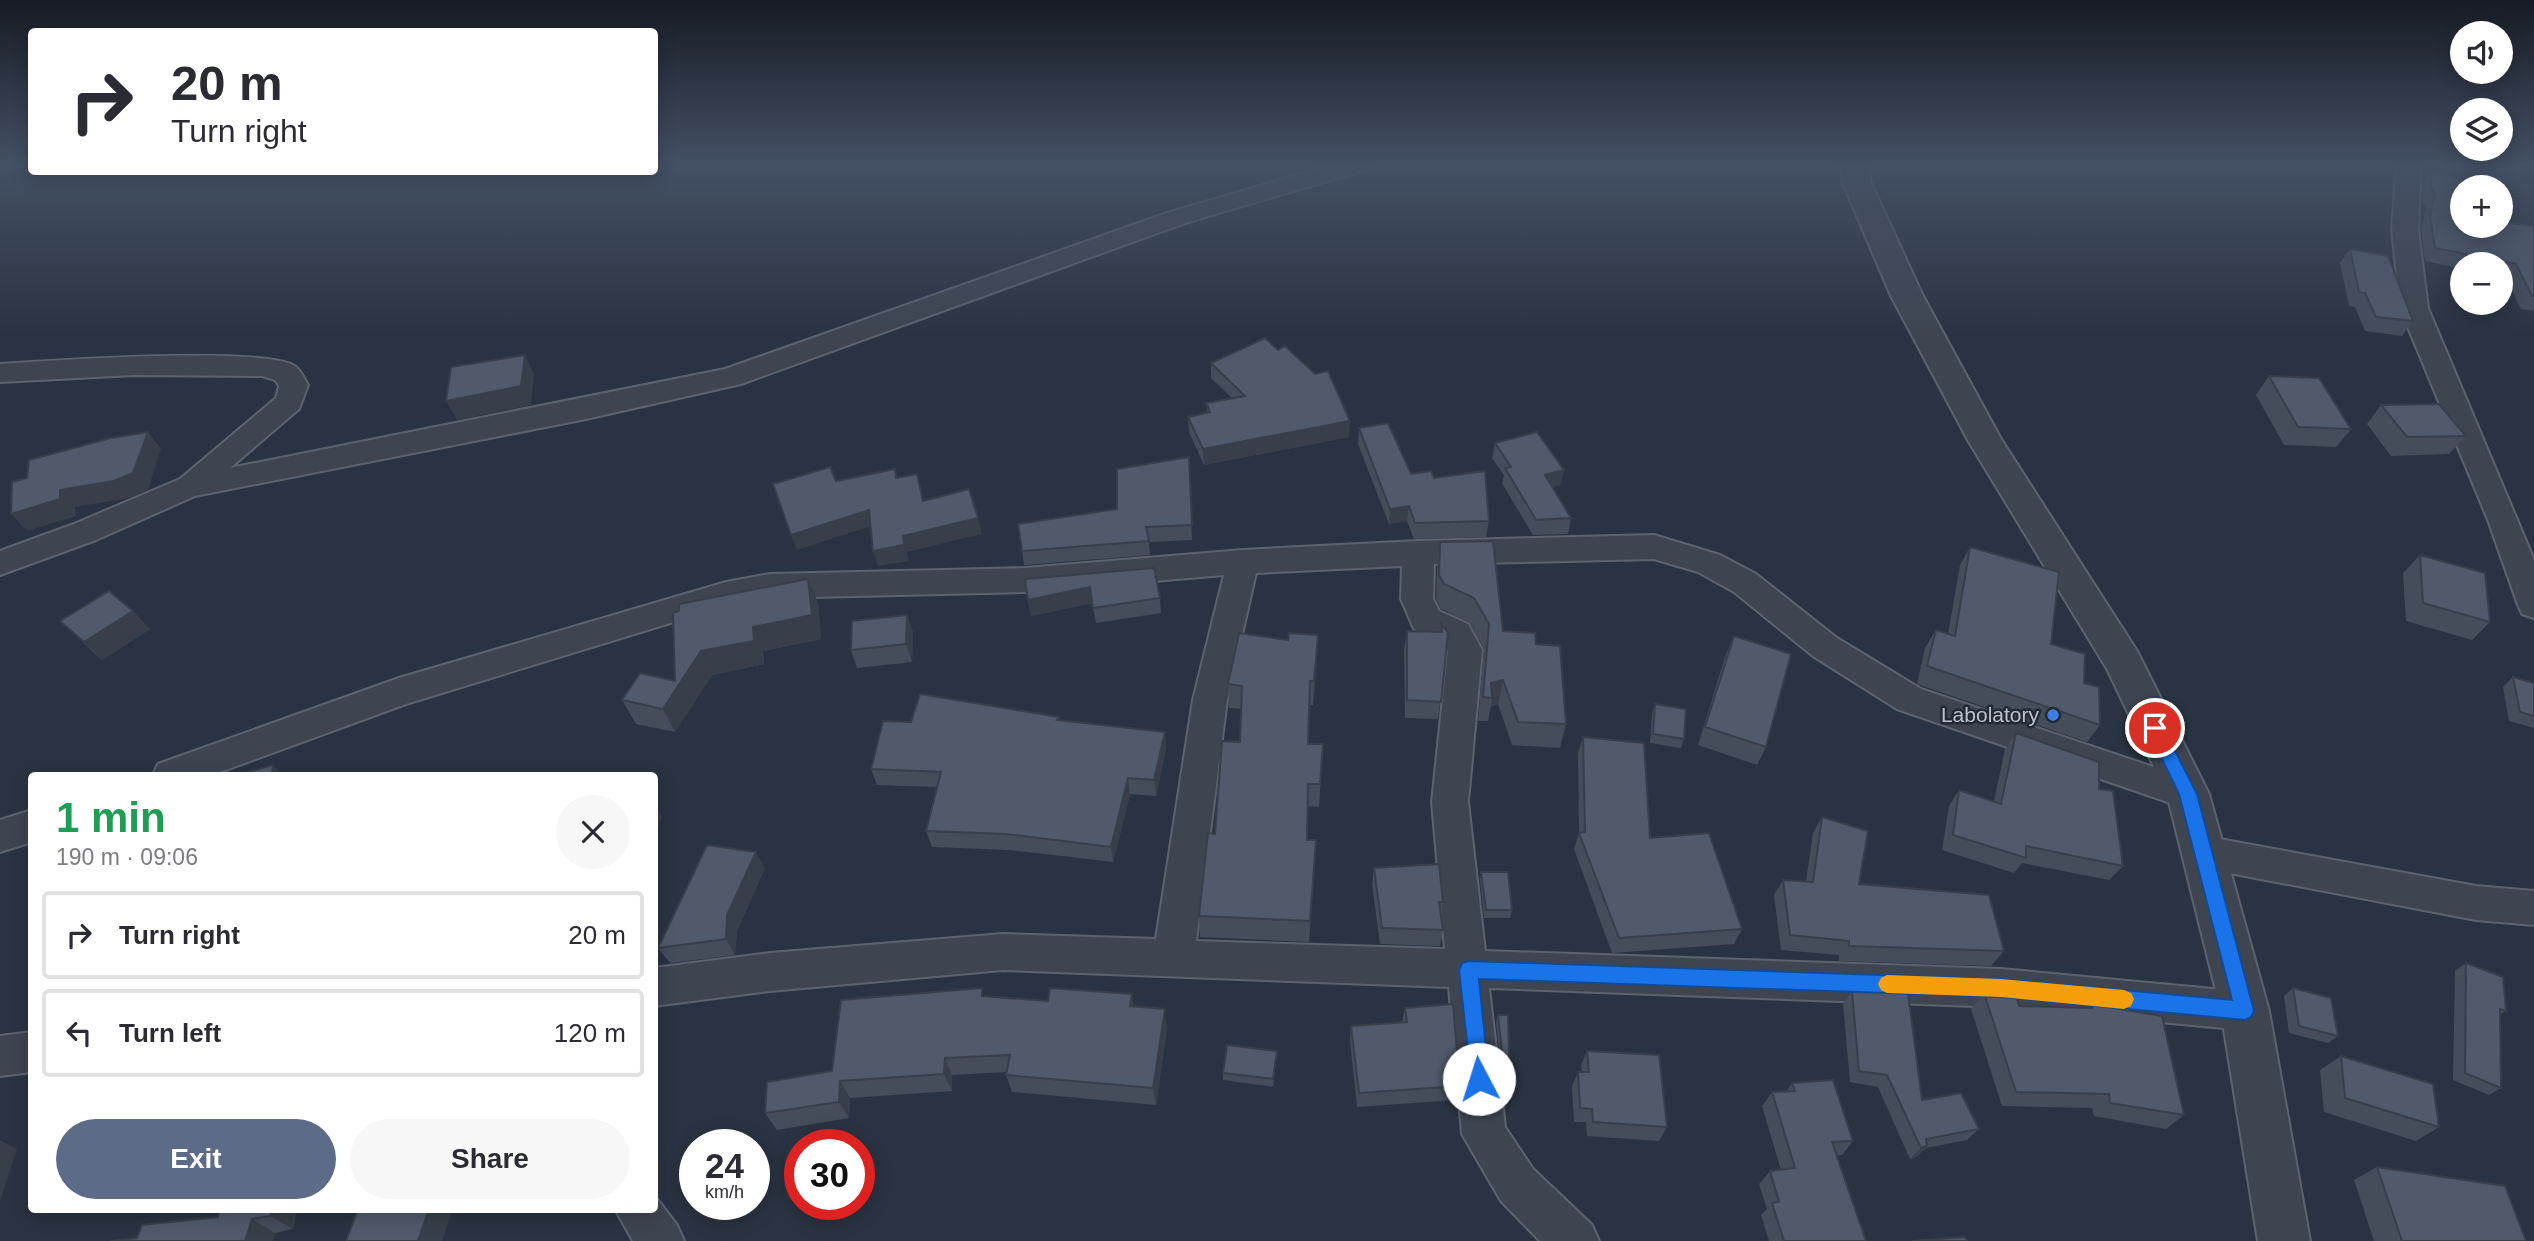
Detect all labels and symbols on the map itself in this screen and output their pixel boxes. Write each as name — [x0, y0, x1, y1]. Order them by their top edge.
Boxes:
pin — [2125, 698, 2185, 758]
place label: Labolatory — [1941, 703, 2039, 726]
marker: Labolatory — [2045, 707, 2061, 723]
position arrow — [1442, 1042, 1516, 1116]
speed limit sign: 30 — [784, 1129, 875, 1220]

